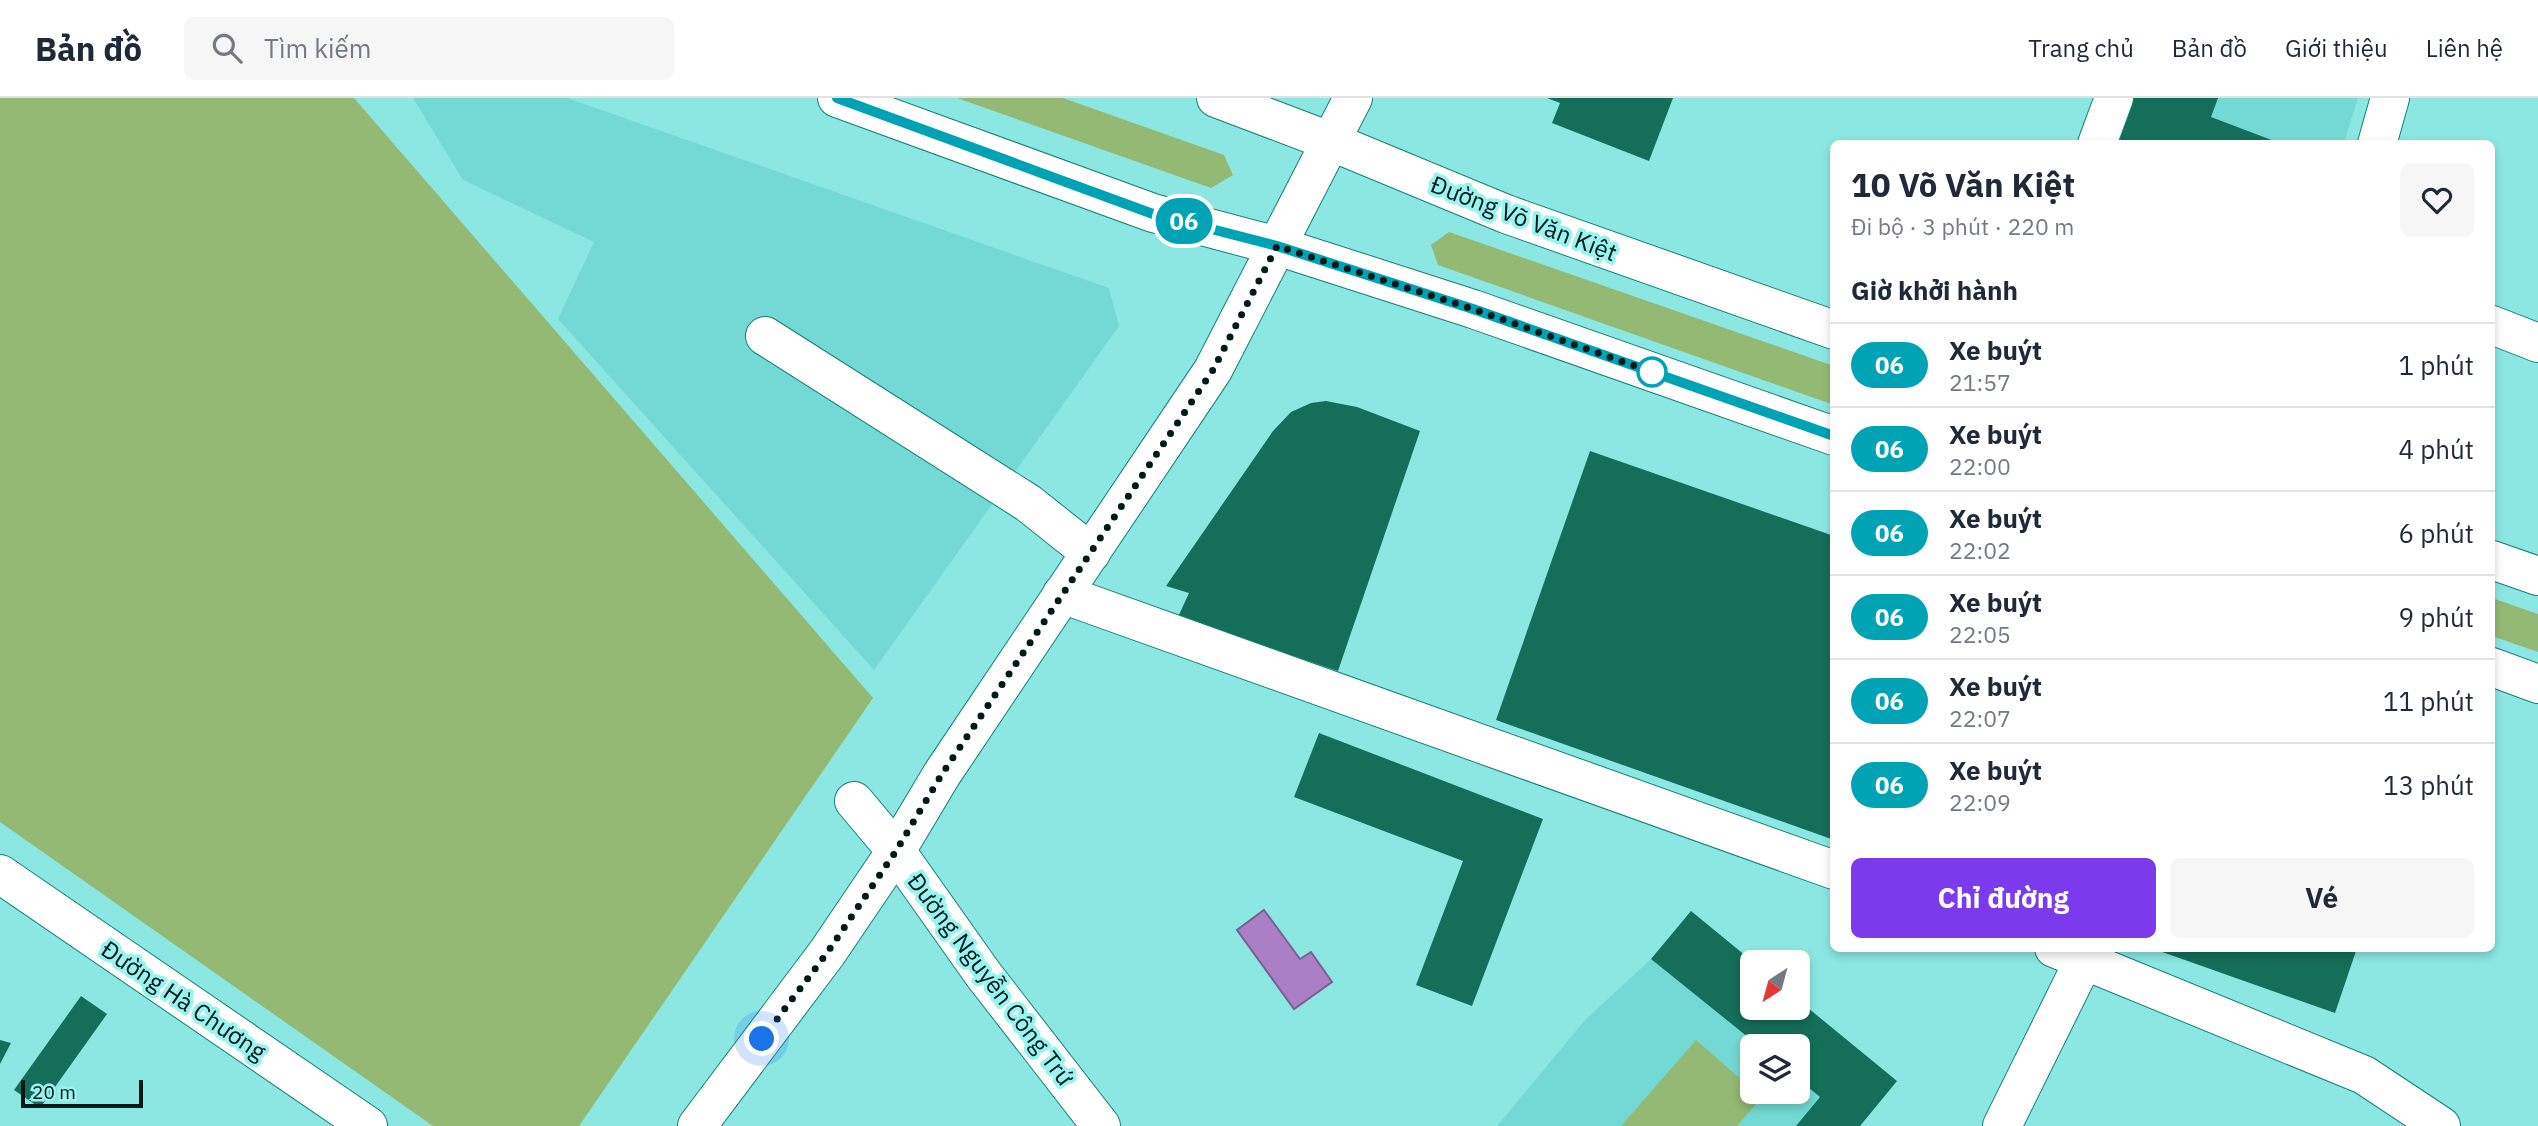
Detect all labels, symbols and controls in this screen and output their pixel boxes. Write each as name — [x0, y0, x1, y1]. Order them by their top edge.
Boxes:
search box — [184, 17, 674, 80]
text: Bản đồ — [35, 27, 142, 70]
icon: search — [208, 29, 246, 67]
text: Tìm kiếm — [264, 31, 371, 65]
text: Trang chủ — [2028, 32, 2134, 64]
text: Bản đồ — [2172, 32, 2247, 64]
text: Giới thiệu — [2285, 32, 2388, 64]
text: Liên hệ — [2426, 32, 2503, 64]
text: 10 Võ Văn Kiệt — [1851, 163, 2075, 206]
button: heart — [2400, 163, 2474, 237]
street label: Đường Võ Văn Kiệt — [1426, 168, 1622, 268]
line badge: 06 — [1152, 198, 1216, 244]
text: 06 — [1170, 205, 1198, 237]
text: Đi bộ · 3 phút · 220 m — [1851, 211, 2074, 241]
text: Giờ khởi hành — [1851, 273, 2018, 307]
text: Xe buýt — [1949, 333, 2042, 367]
text: 1 phút — [2399, 348, 2474, 382]
text: 06 — [1875, 349, 1904, 381]
unlabelled marker — [1637, 357, 1667, 387]
text: 21:57 — [1949, 367, 2011, 397]
text: Xe buýt — [1949, 417, 2042, 451]
text: 4 phút — [2399, 432, 2474, 466]
text: 06 — [1875, 433, 1904, 465]
text: 22:00 — [1949, 451, 2011, 481]
text: Xe buýt — [1949, 501, 2042, 535]
text: 6 phút — [2399, 516, 2474, 550]
text: 06 — [1875, 517, 1904, 549]
text: 22:02 — [1949, 535, 2011, 565]
text: Xe buýt — [1949, 585, 2042, 619]
text: 9 phút — [2399, 600, 2474, 634]
text: 06 — [1875, 601, 1904, 633]
text: 22:05 — [1949, 619, 2011, 649]
text: Xe buýt — [1949, 669, 2042, 703]
text: 11 phút — [2383, 684, 2474, 718]
text: 06 — [1875, 685, 1904, 717]
text: 22:07 — [1949, 703, 2011, 733]
text: Xe buýt — [1949, 753, 2042, 787]
text: 13 phút — [2383, 768, 2474, 802]
text: 06 — [1875, 769, 1904, 801]
text: 22:09 — [1949, 787, 2011, 817]
button: Chỉ đường — [1851, 858, 2156, 938]
button: Vé — [2170, 858, 2474, 938]
street label: Đường Nguyễn Công Trứ — [901, 866, 1082, 1092]
street label: Đường Hà Chương — [95, 933, 273, 1067]
north arrow — [1740, 950, 1810, 1020]
map controls — [1740, 950, 1810, 1104]
your location — [744, 1021, 779, 1056]
button: layers — [1740, 1034, 1810, 1104]
scale bar — [21, 1077, 144, 1109]
text: 20 m — [32, 1080, 76, 1104]

